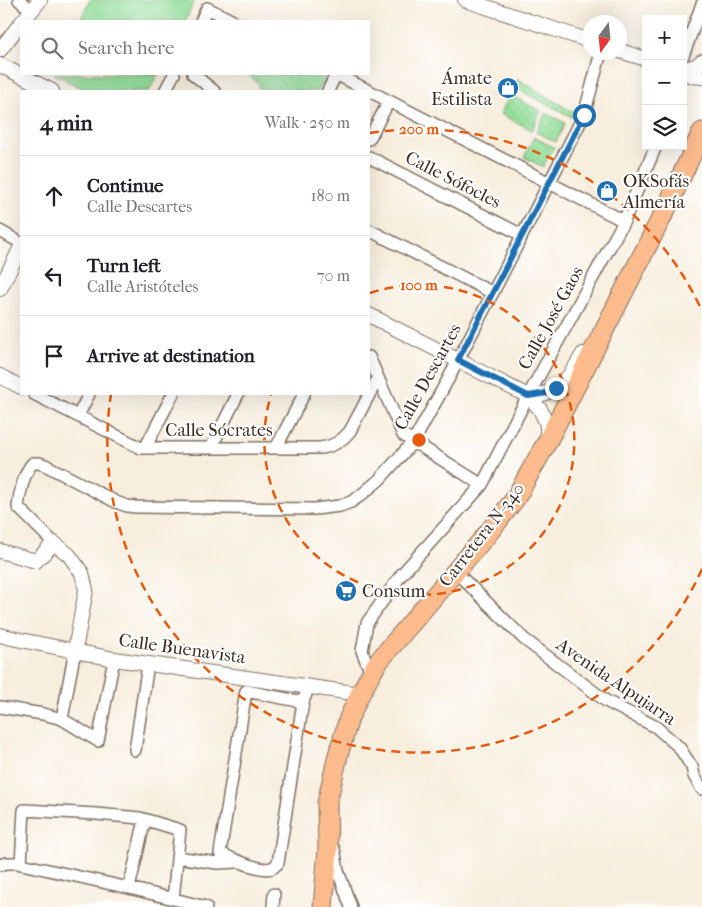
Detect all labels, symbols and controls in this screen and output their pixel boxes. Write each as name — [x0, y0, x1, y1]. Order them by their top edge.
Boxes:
north arrow — [582, 15, 627, 60]
map controls — [642, 15, 687, 150]
button: + — [642, 15, 687, 60]
search box — [20, 20, 370, 75]
icon: search — [38, 34, 66, 62]
text: Search here — [78, 37, 174, 59]
button: − — [642, 60, 687, 105]
place label: Ámate Estilista — [431, 67, 493, 110]
shop icon: Ámate Estilista — [496, 76, 520, 100]
route start — [573, 104, 596, 127]
button: layers — [642, 105, 687, 150]
text: 4 min — [40, 111, 93, 135]
text: Walk · 250 m — [265, 113, 350, 132]
text: 200 m — [399, 120, 439, 138]
street label: Calle Sófocles — [402, 147, 505, 213]
place label: OKSofás Almería — [622, 171, 690, 213]
text: Continue — [87, 175, 163, 197]
shop icon: OKSofás Almería — [595, 179, 619, 203]
icon: ahead — [40, 182, 68, 210]
text: 180 m — [311, 186, 350, 205]
text: Calle Descartes — [87, 197, 192, 216]
text: Turn left — [87, 255, 161, 277]
icon: left — [40, 262, 68, 290]
street label: Calle José Gaos — [514, 262, 588, 373]
text: 70 m — [317, 266, 350, 285]
text: 100 m — [400, 276, 438, 294]
text: Calle Aristóteles — [87, 277, 199, 296]
street label: Calle Descartes — [390, 320, 466, 434]
icon: arrive — [40, 342, 68, 370]
text: Arrive at destination — [87, 345, 255, 367]
route end — [545, 377, 568, 400]
street label: Calle Sócrates — [165, 420, 273, 441]
centre of rings — [410, 431, 428, 449]
street label: Carretera N-340 — [435, 479, 529, 591]
supermarket icon: Consum — [334, 579, 358, 603]
place label: Consum — [362, 581, 425, 602]
street label: Calle Buenavista — [117, 630, 247, 668]
street label: Avenida Alpujarra — [551, 634, 680, 730]

